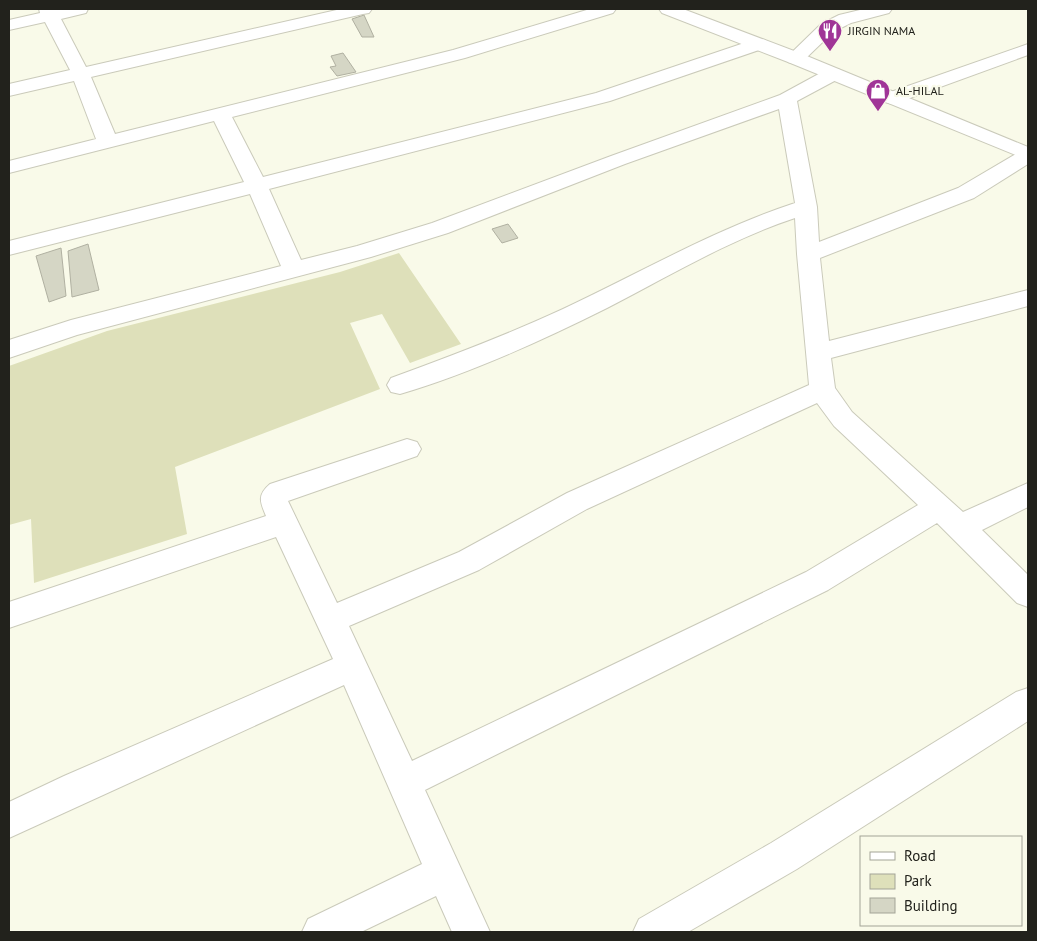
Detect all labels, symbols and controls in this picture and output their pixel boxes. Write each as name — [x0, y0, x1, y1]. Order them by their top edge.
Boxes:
restaurant icon: JIRGIN NAMA — [817, 18, 843, 52]
place label: JIRGIN NAMA — [847, 23, 915, 38]
shop icon: AL-HILAL — [865, 78, 891, 112]
place label: AL-HILAL — [896, 83, 944, 98]
legend — [860, 836, 1022, 926]
text: Road — [904, 846, 936, 865]
text: Park — [904, 871, 932, 890]
text: Building — [904, 896, 958, 915]

